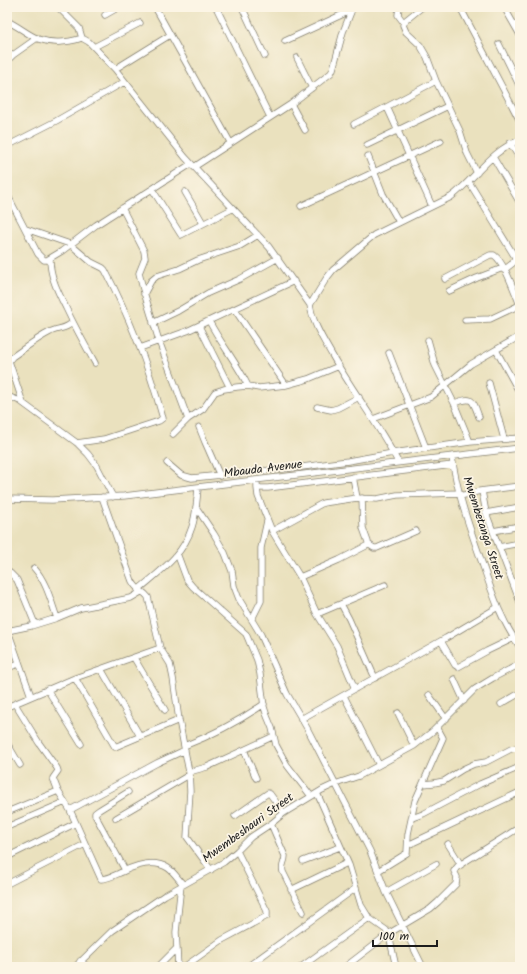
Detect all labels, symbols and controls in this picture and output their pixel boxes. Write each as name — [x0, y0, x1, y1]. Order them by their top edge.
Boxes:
street label: Mbauda Avenue — [223, 455, 304, 483]
street label: Mwembetanga Street — [457, 474, 509, 582]
street label: Mwembeshauri Street — [198, 788, 298, 868]
scale bar — [373, 922, 437, 948]
text: 100 m — [379, 927, 410, 946]

